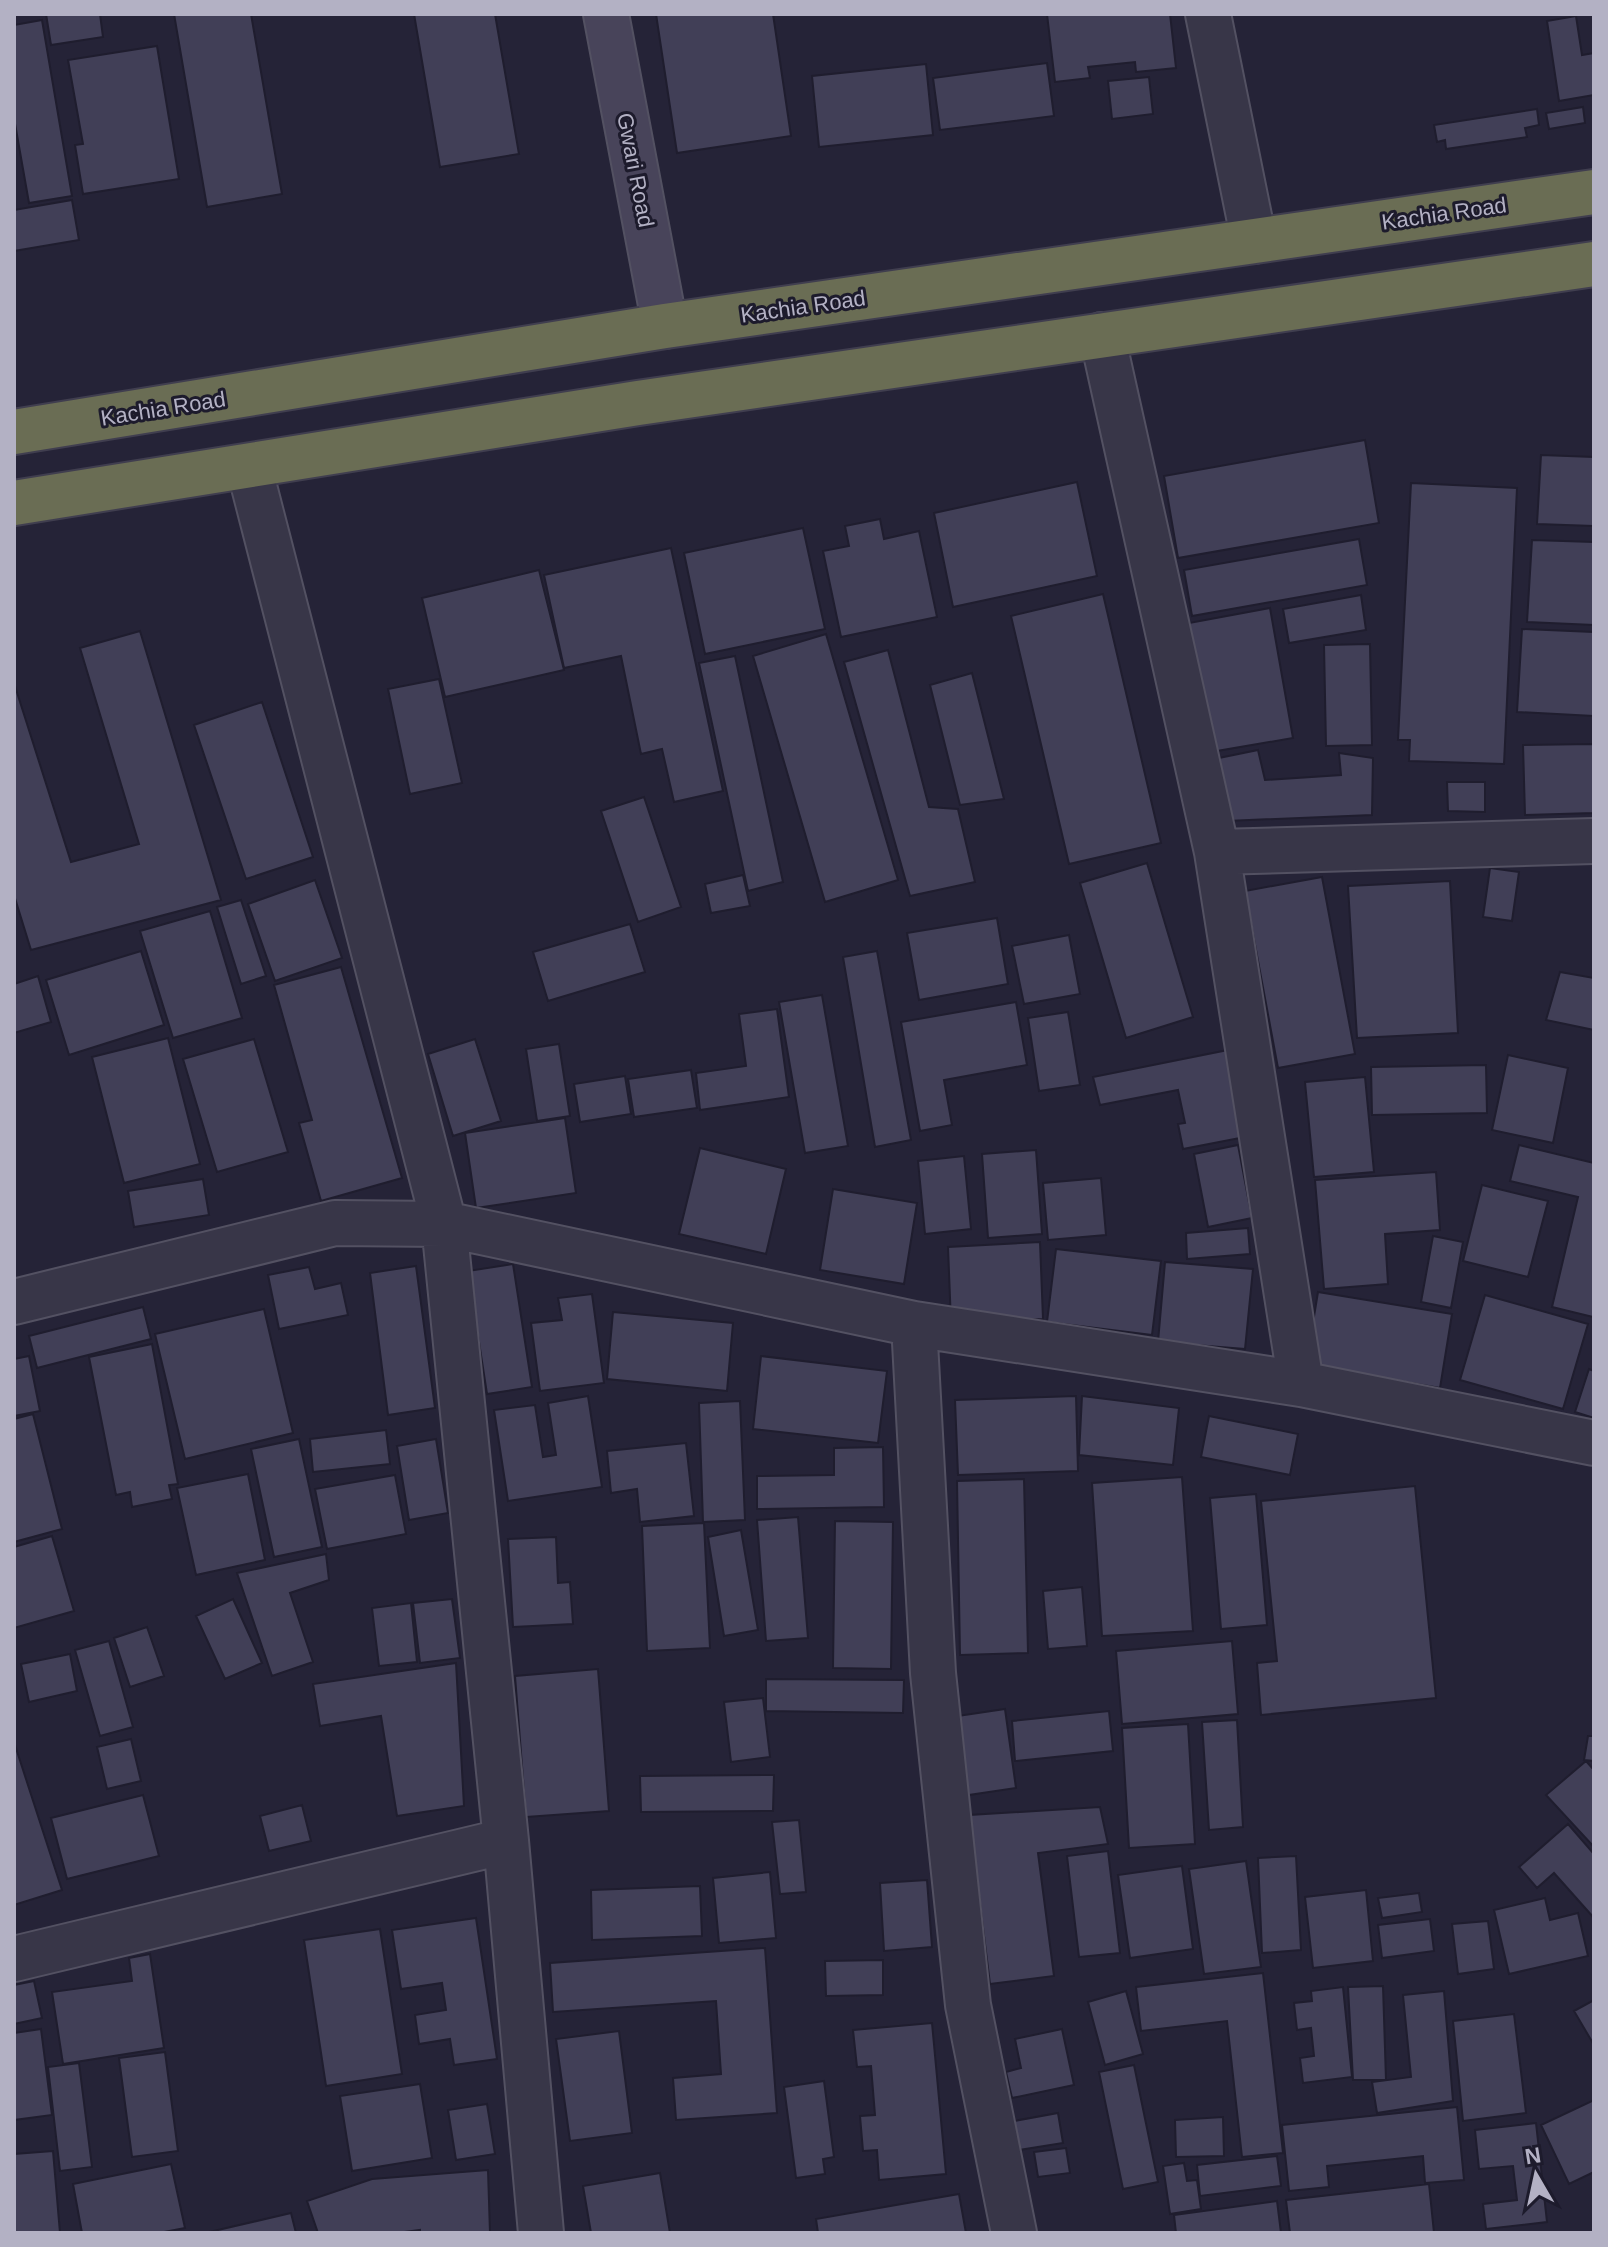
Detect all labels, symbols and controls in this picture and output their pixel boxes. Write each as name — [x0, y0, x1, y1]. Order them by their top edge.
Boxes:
street label: Gwari Road — [612, 111, 659, 229]
street label: Kachia Road — [1380, 192, 1508, 235]
street label: Kachia Road — [739, 285, 867, 328]
street label: Kachia Road — [99, 386, 227, 431]
north arrow — [1496, 2135, 1576, 2215]
text: N — [1523, 2142, 1543, 2169]

